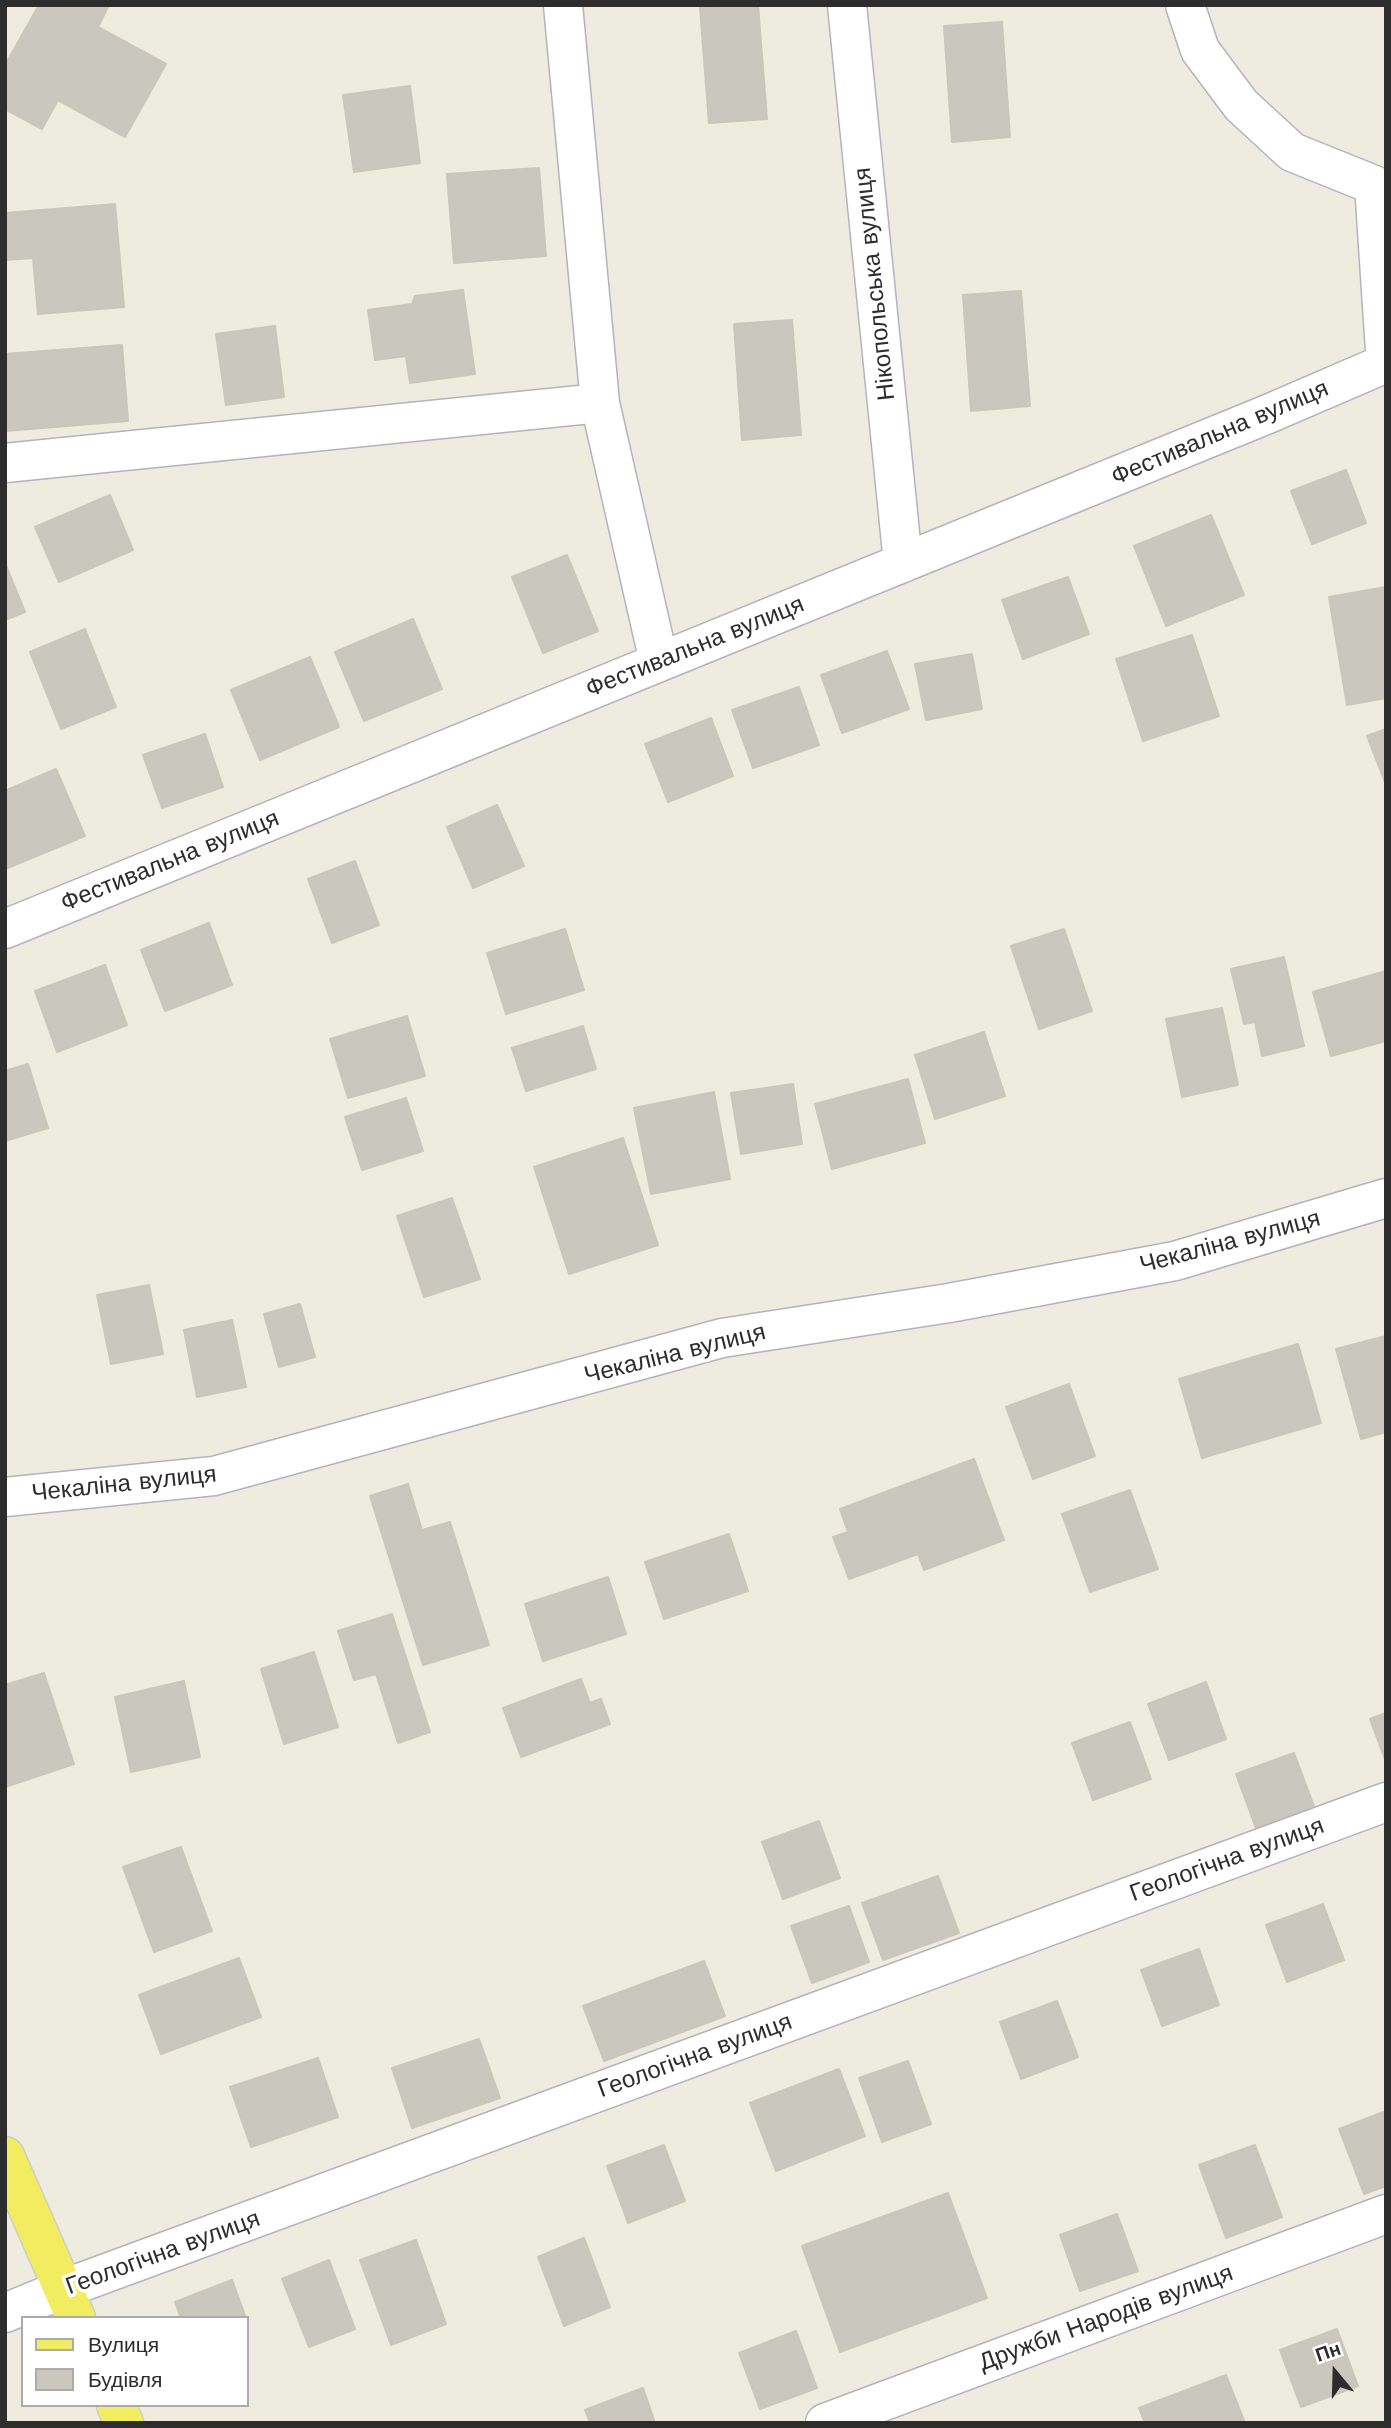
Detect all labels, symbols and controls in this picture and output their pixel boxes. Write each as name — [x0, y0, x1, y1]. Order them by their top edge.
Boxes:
street label: Нікопольська вулиця — [848, 166, 902, 402]
street label: Фестивальна вулиця — [1107, 374, 1333, 492]
street label: Фестивальна вулиця — [582, 590, 808, 704]
street label: Фестивальна вулиця — [57, 804, 283, 918]
street label: Чекаліна вулиця — [1137, 1204, 1323, 1280]
street label: Чекаліна вулиця — [581, 1318, 769, 1390]
street label: Чекаліна вулиця — [30, 1460, 218, 1508]
street label: Геологічна вулиця — [1126, 1812, 1328, 1908]
street label: Геологічна вулиця — [594, 2008, 796, 2104]
street label: Геологічна вулиця — [62, 2205, 264, 2301]
street label: Дружби Народів вулиця — [975, 2259, 1237, 2377]
legend — [21, 2316, 248, 2407]
text: Вулиця — [88, 2332, 159, 2357]
north arrow — [1300, 2337, 1370, 2407]
text: Пн — [1312, 2337, 1344, 2367]
text: Будівля — [88, 2367, 162, 2392]

